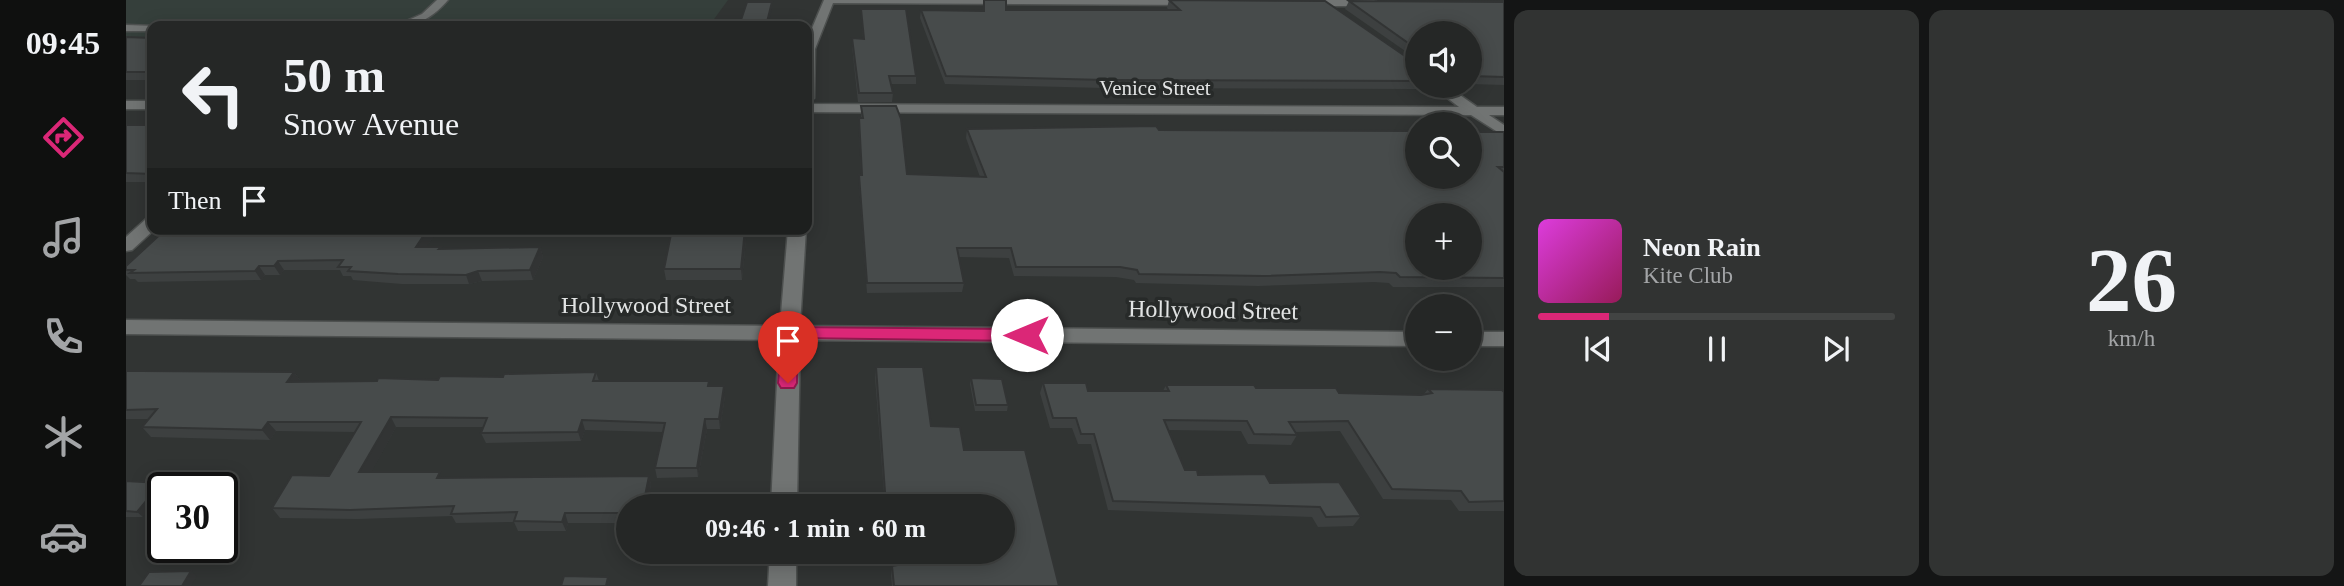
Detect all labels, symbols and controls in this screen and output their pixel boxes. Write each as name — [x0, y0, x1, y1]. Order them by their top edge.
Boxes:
map controls — [1405, 21, 1482, 371]
button: sound — [1405, 21, 1482, 98]
text: 09:45 — [26, 25, 100, 61]
text: 50 m — [283, 48, 385, 103]
icon: left — [168, 49, 259, 140]
street label: Venice Street — [1099, 76, 1211, 100]
text: Snow Avenue — [283, 106, 459, 142]
button: search — [1405, 112, 1482, 189]
icon: directions — [39, 113, 88, 162]
icon: arrive — [235, 182, 273, 220]
text: Then — [168, 186, 221, 215]
button: + — [1405, 203, 1482, 280]
icon: music — [39, 213, 88, 262]
text: 26 — [2086, 230, 2177, 331]
text: Neon Rain — [1643, 233, 1761, 262]
text: Kite Club — [1643, 263, 1733, 288]
street label: Hollywood Street — [561, 292, 731, 318]
button: − — [1405, 294, 1482, 371]
street label: Hollywood Street — [1128, 296, 1299, 324]
position arrow — [990, 298, 1064, 372]
pin — [758, 311, 818, 383]
icon: phone — [39, 312, 88, 361]
icon: arrive — [769, 322, 807, 360]
text: km/h — [2108, 326, 2155, 351]
icon: previous — [1579, 330, 1617, 368]
icon: pause — [1698, 330, 1736, 368]
icon: next — [1817, 330, 1855, 368]
icon: climate — [39, 412, 88, 461]
speed limit sign: 30 — [147, 472, 238, 563]
icon: car — [39, 512, 88, 561]
text: 09:46 · 1 min · 60 m — [705, 514, 926, 543]

